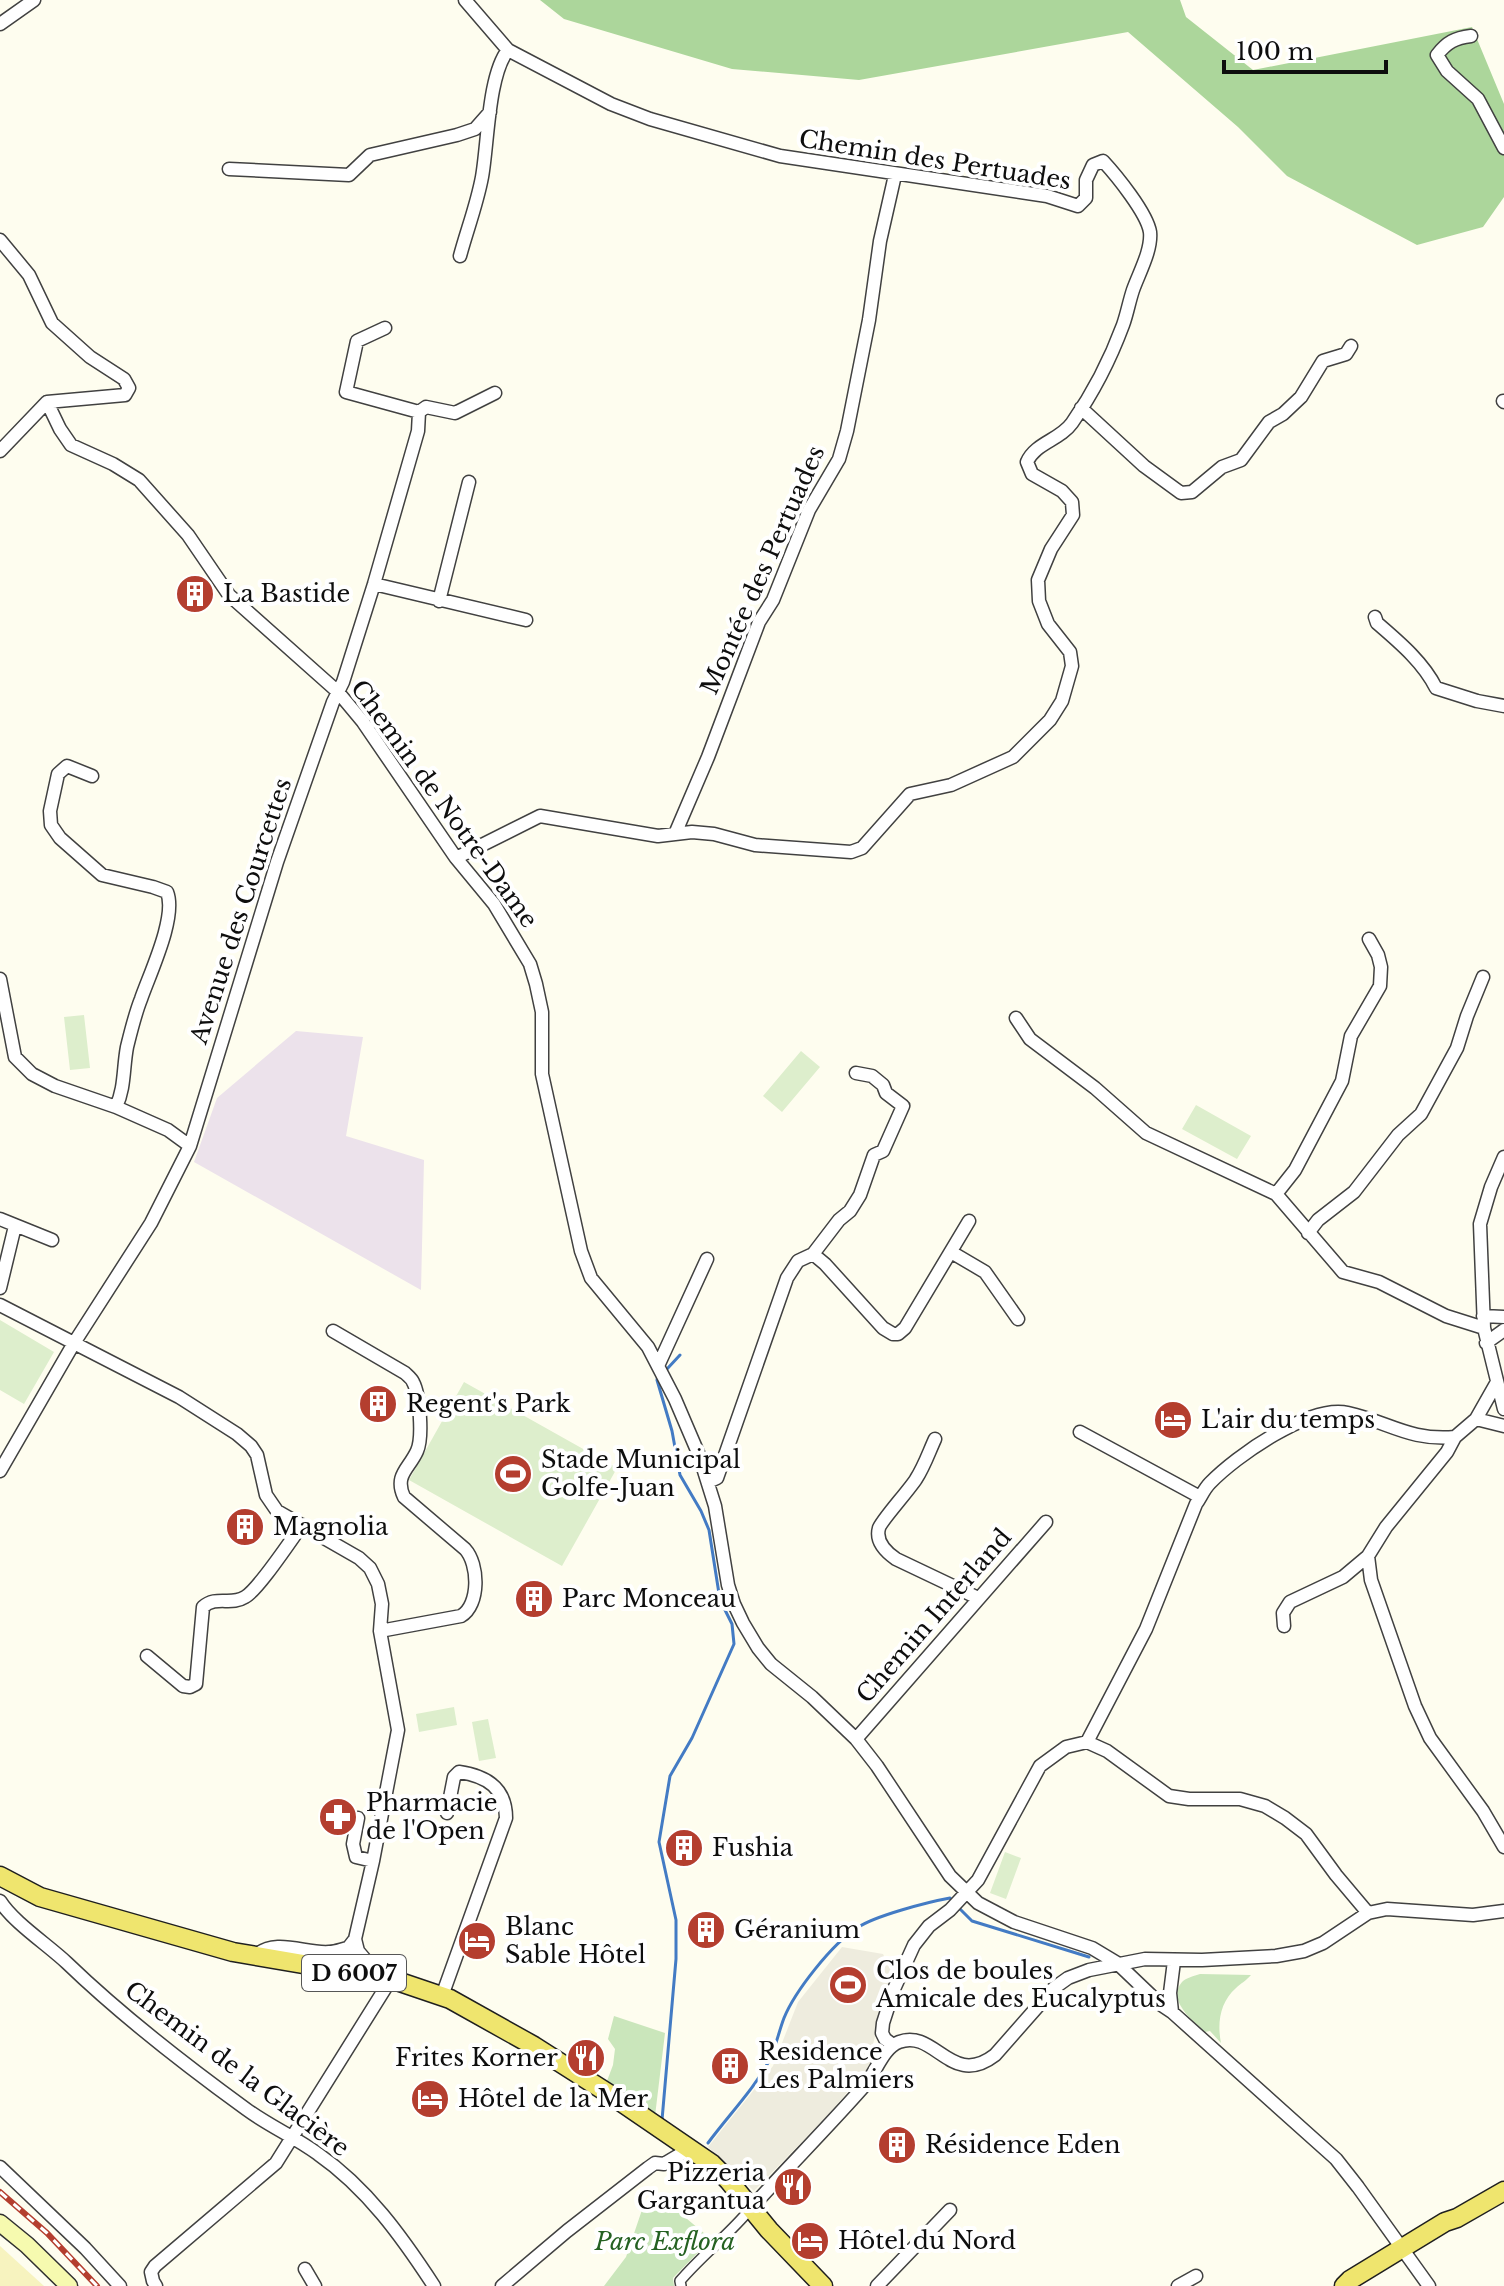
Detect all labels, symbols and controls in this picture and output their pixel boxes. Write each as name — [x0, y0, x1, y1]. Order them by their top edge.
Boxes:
scale bar — [1224, 24, 1386, 74]
text: 100 m — [1236, 37, 1314, 66]
street label: Chemin des Pertuades — [797, 124, 1073, 195]
street label: Montée des Pertuades — [695, 441, 831, 699]
building icon: La Bastide — [174, 573, 216, 615]
place label: La Bastide — [223, 579, 350, 608]
street label: Chemin de Notre-Dame — [345, 674, 544, 933]
street label: Avenue des Courcettes — [184, 774, 297, 1048]
building icon: Regent's Park — [357, 1383, 399, 1425]
place label: Regent's Park — [406, 1389, 571, 1418]
hotel icon: L'air du temps — [1152, 1399, 1194, 1441]
place label: L'air du temps — [1201, 1405, 1375, 1434]
place label: Stade Municipal Golfe-Juan — [541, 1445, 741, 1502]
sports icon: Stade Municipal Golfe-Juan — [492, 1453, 534, 1495]
building icon: Magnolia — [224, 1506, 266, 1548]
place label: Magnolia — [273, 1512, 389, 1541]
street label: Chemin Interland — [850, 1523, 1017, 1709]
building icon: Parc Monceau — [513, 1578, 555, 1620]
place label: Parc Monceau — [562, 1584, 736, 1613]
place label: Pharmacie de l'Open — [366, 1788, 498, 1845]
pharmacy icon: Pharmacie de l'Open — [317, 1796, 359, 1838]
building icon: Fushia — [663, 1827, 705, 1869]
place label: Fushia — [712, 1833, 794, 1862]
building icon: Géranium — [685, 1909, 727, 1951]
place label: Blanc Sable Hôtel — [505, 1912, 646, 1969]
place label: Géranium — [734, 1915, 860, 1944]
hotel icon: Blanc Sable Hôtel — [456, 1920, 498, 1962]
road number: D 6007 — [302, 1955, 406, 1991]
place label: Clos de boules Amicale des Eucalyptus — [875, 1956, 1166, 2013]
sports icon: Clos de boules Amicale des Eucalyptus — [827, 1964, 869, 2006]
street label: Chemin de la Glacière — [119, 1975, 355, 2162]
restaurant icon: Frites Korner — [565, 2037, 607, 2079]
place label: Residence Les Palmiers — [758, 2037, 914, 2094]
place label: Frites Korner — [395, 2043, 559, 2072]
building icon: Residence Les Palmiers — [709, 2045, 751, 2087]
hotel icon: Hôtel de la Mer — [409, 2078, 451, 2120]
place label: Hôtel de la Mer — [458, 2084, 649, 2113]
building icon: Résidence Eden — [876, 2124, 918, 2166]
place label: Résidence Eden — [925, 2130, 1120, 2159]
place label: Pizzeria Gargantua — [637, 2158, 766, 2215]
restaurant icon: Pizzeria Gargantua — [772, 2166, 814, 2208]
hotel icon: Hôtel du Nord — [789, 2220, 831, 2262]
place label: Hôtel du Nord — [838, 2226, 1016, 2255]
park label: Parc Exflora — [594, 2227, 735, 2256]

